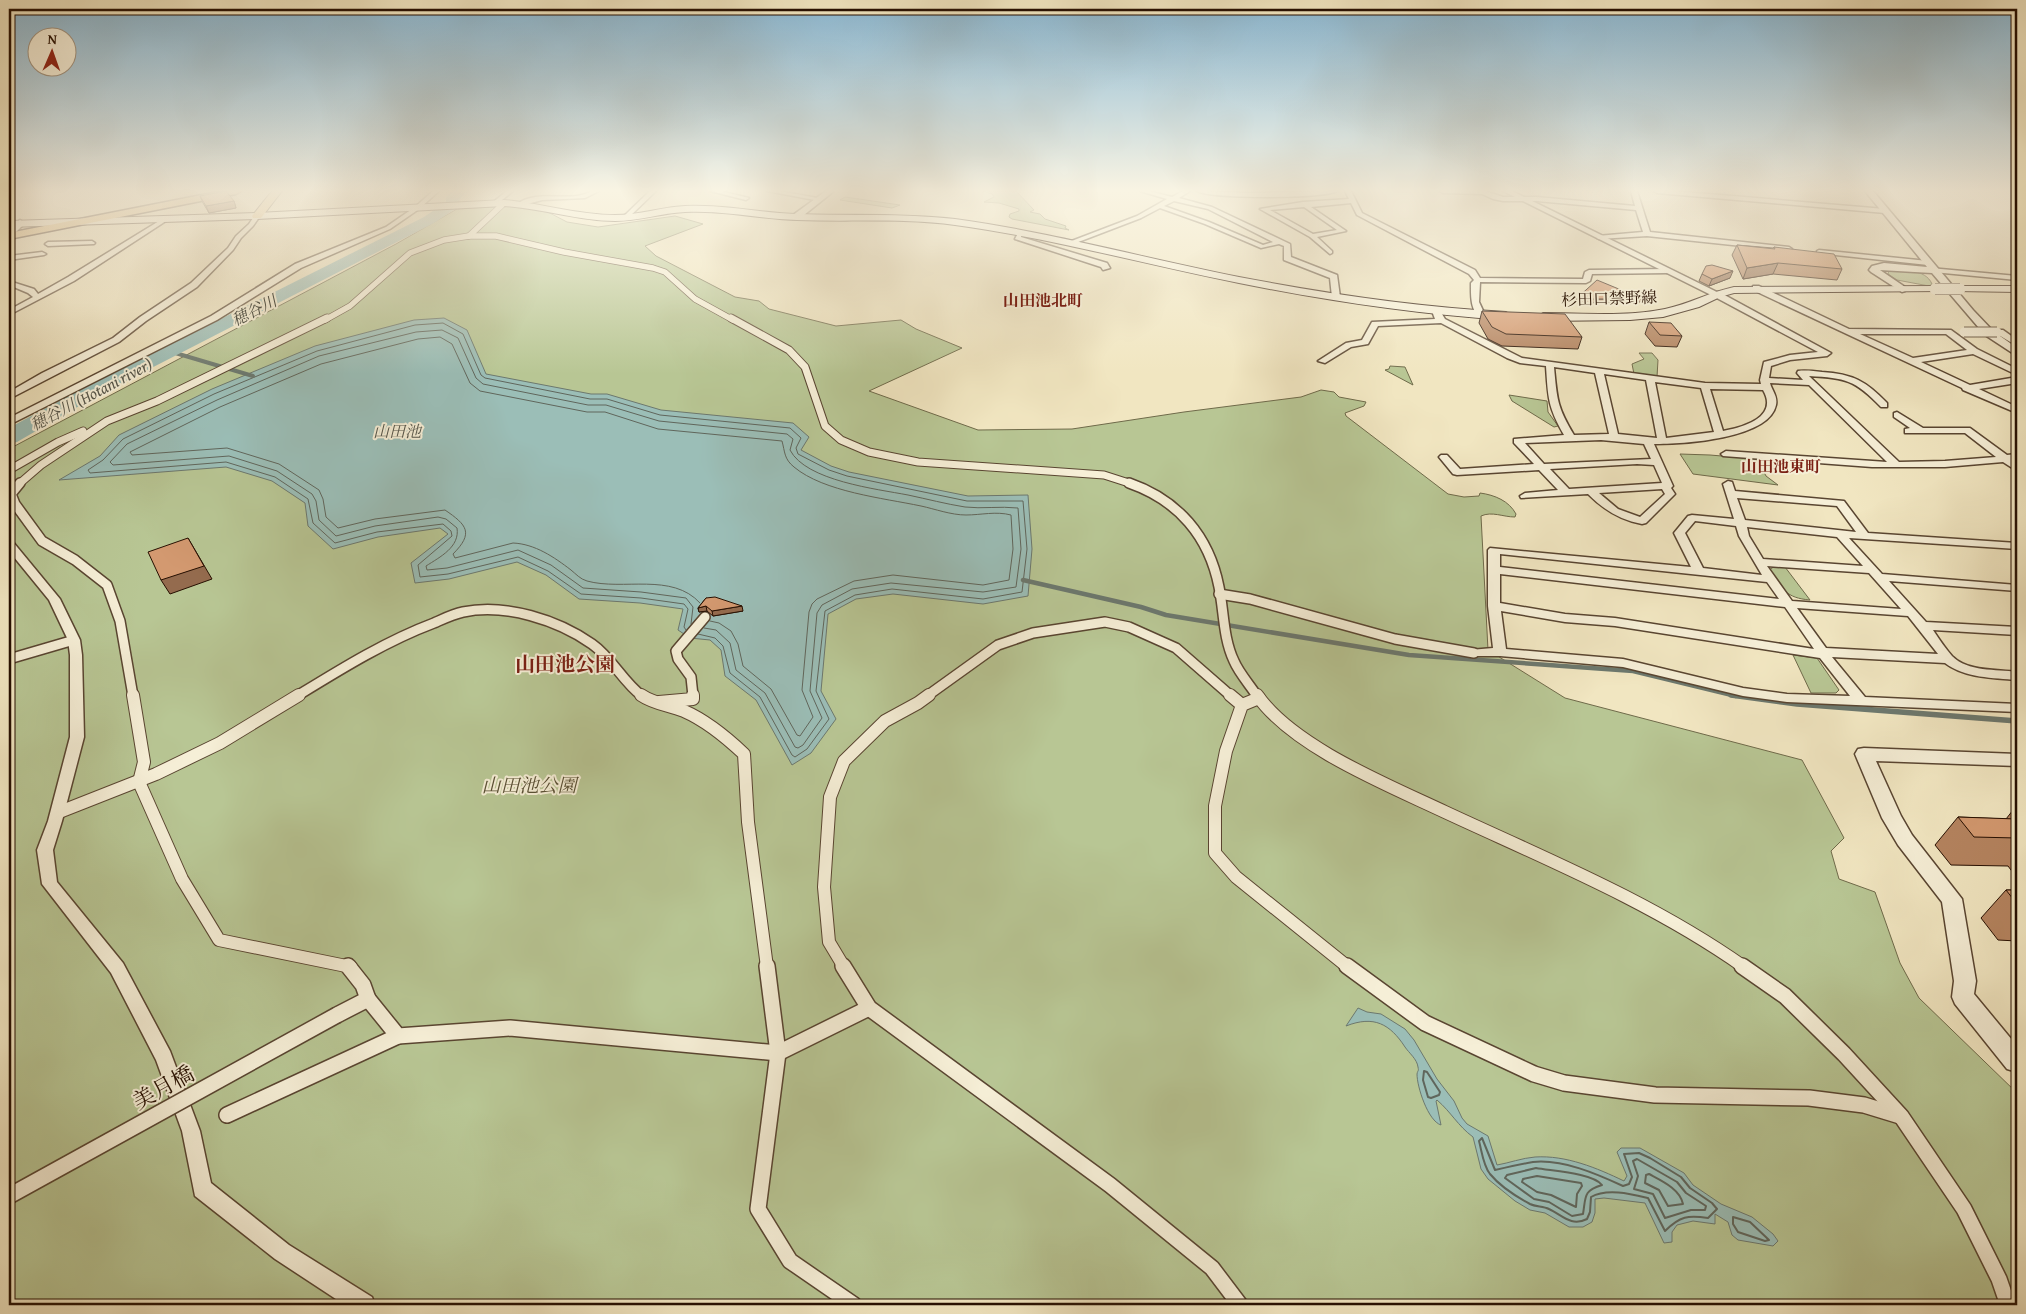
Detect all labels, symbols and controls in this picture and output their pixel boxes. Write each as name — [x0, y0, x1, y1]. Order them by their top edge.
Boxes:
north arrow — [28, 28, 78, 78]
text: N — [47, 29, 58, 49]
street label: 杉田口禁野線 — [1561, 284, 1657, 312]
water label: 穂谷川 — [227, 288, 283, 332]
district label: 山田池北町 — [1003, 288, 1083, 312]
water label: 穂谷川 (Hotani river) — [26, 352, 156, 436]
water label: 山田池 — [373, 419, 423, 443]
district label: 山田池東町 — [1741, 454, 1821, 478]
district label: 山田池公園 — [515, 649, 615, 678]
park label: 山田池公園 — [481, 771, 579, 799]
street label: 美月橋 — [126, 1057, 200, 1117]

